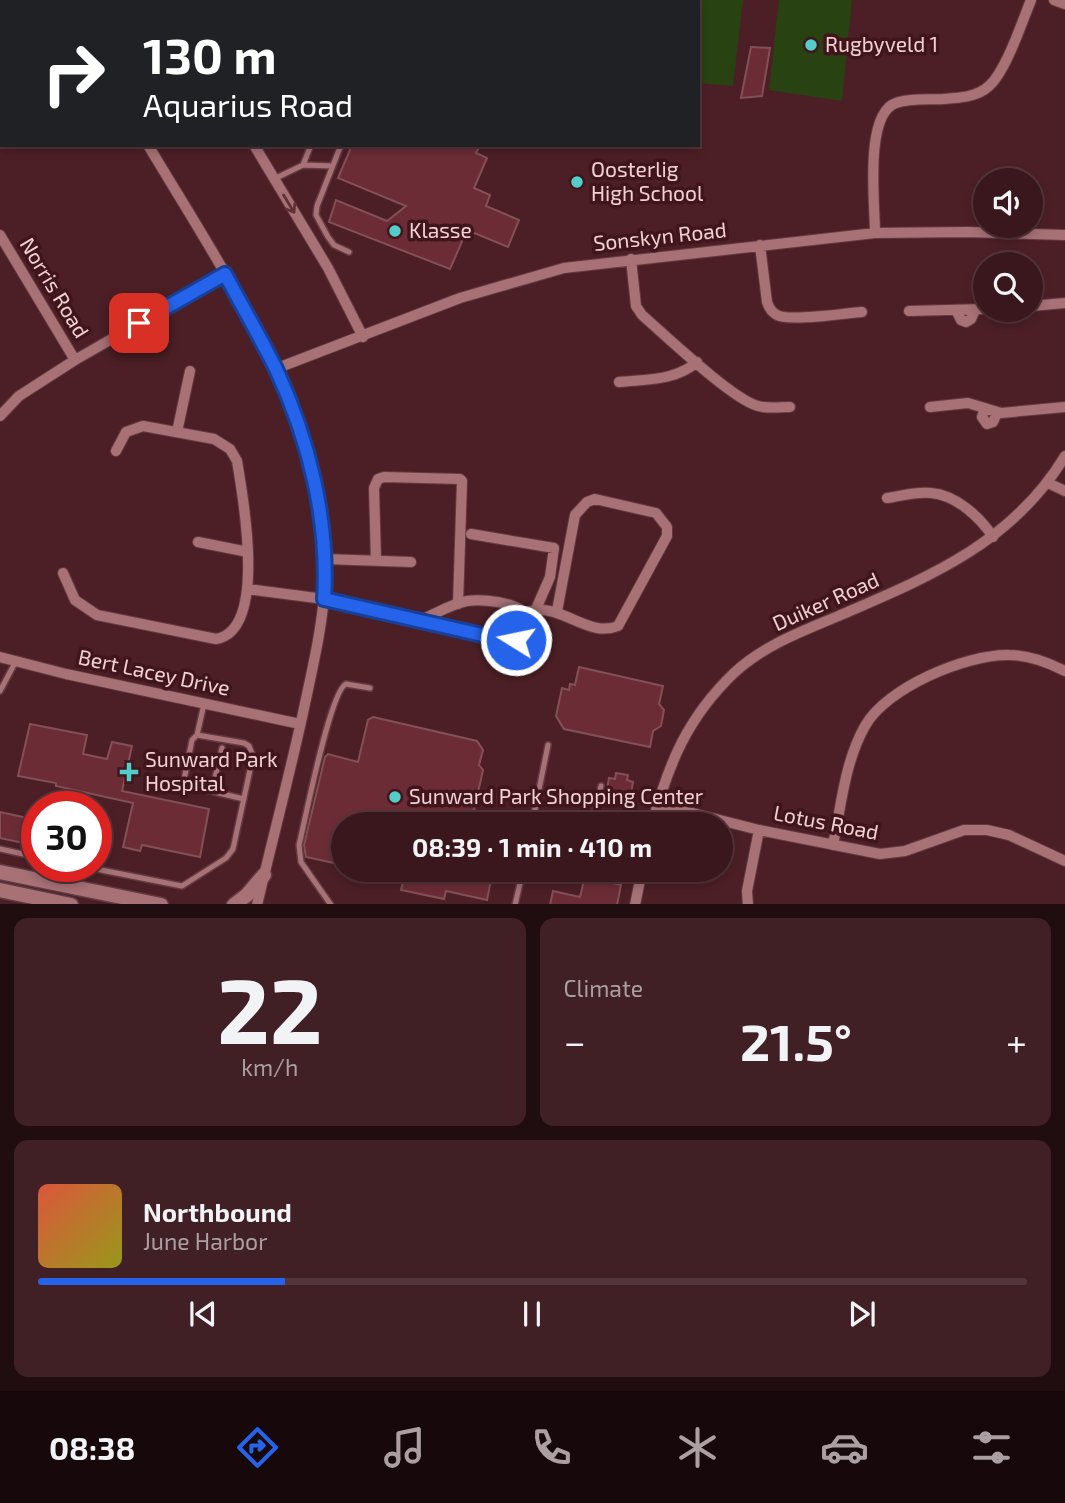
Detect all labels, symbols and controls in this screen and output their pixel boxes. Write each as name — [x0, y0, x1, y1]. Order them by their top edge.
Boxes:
text: 130 m — [143, 25, 277, 84]
icon: right — [28, 28, 119, 119]
place label: Rugbyveld 1 — [825, 31, 938, 56]
marker: Rugbyveld 1 — [803, 37, 819, 53]
text: Aquarius Road — [143, 85, 353, 123]
place label: Oosterlig High School — [591, 156, 704, 205]
map controls — [973, 168, 1043, 322]
button: sound — [973, 168, 1043, 238]
marker: Oosterlig High School — [569, 174, 585, 190]
one-way arrow — [282, 193, 296, 213]
street label: Sonskyn Road — [592, 216, 728, 255]
place label: Klasse — [409, 217, 472, 242]
marker: Klasse — [387, 223, 403, 239]
street label: Norris Road — [16, 233, 95, 342]
button: search — [973, 252, 1043, 322]
pin — [109, 293, 169, 353]
icon: arrive — [120, 304, 158, 342]
street label: Duiker Road — [768, 566, 882, 635]
position arrow — [479, 603, 553, 677]
street label: Bert Lacey Drive — [76, 643, 232, 700]
place label: Sunward Park Hospital — [145, 746, 278, 795]
marker: Sunward Park Hospital — [119, 762, 139, 782]
place label: Sunward Park Shopping Center — [409, 783, 704, 808]
marker: Sunward Park Shopping Center — [387, 789, 403, 805]
speed limit sign: 30 — [21, 791, 112, 882]
street label: Lotus Road — [772, 799, 881, 844]
text: 08:39 · 1 min · 410 m — [412, 831, 652, 862]
text: 22 — [217, 953, 323, 1062]
text: Climate — [564, 974, 643, 1002]
text: 21.5° — [740, 1009, 852, 1071]
text: − — [564, 1018, 586, 1064]
text: + — [1006, 1018, 1027, 1064]
text: km/h — [241, 1053, 298, 1081]
text: Northbound — [143, 1196, 292, 1227]
text: June Harbor — [143, 1227, 267, 1255]
icon: previous — [184, 1295, 222, 1333]
icon: pause — [513, 1295, 551, 1333]
icon: next — [843, 1295, 881, 1333]
icon: directions — [233, 1423, 282, 1472]
icon: music — [380, 1423, 429, 1472]
icon: phone — [527, 1423, 576, 1472]
icon: climate — [673, 1423, 722, 1472]
icon: car — [820, 1423, 869, 1472]
icon: filters — [967, 1423, 1016, 1472]
text: 08:38 — [49, 1428, 135, 1466]

